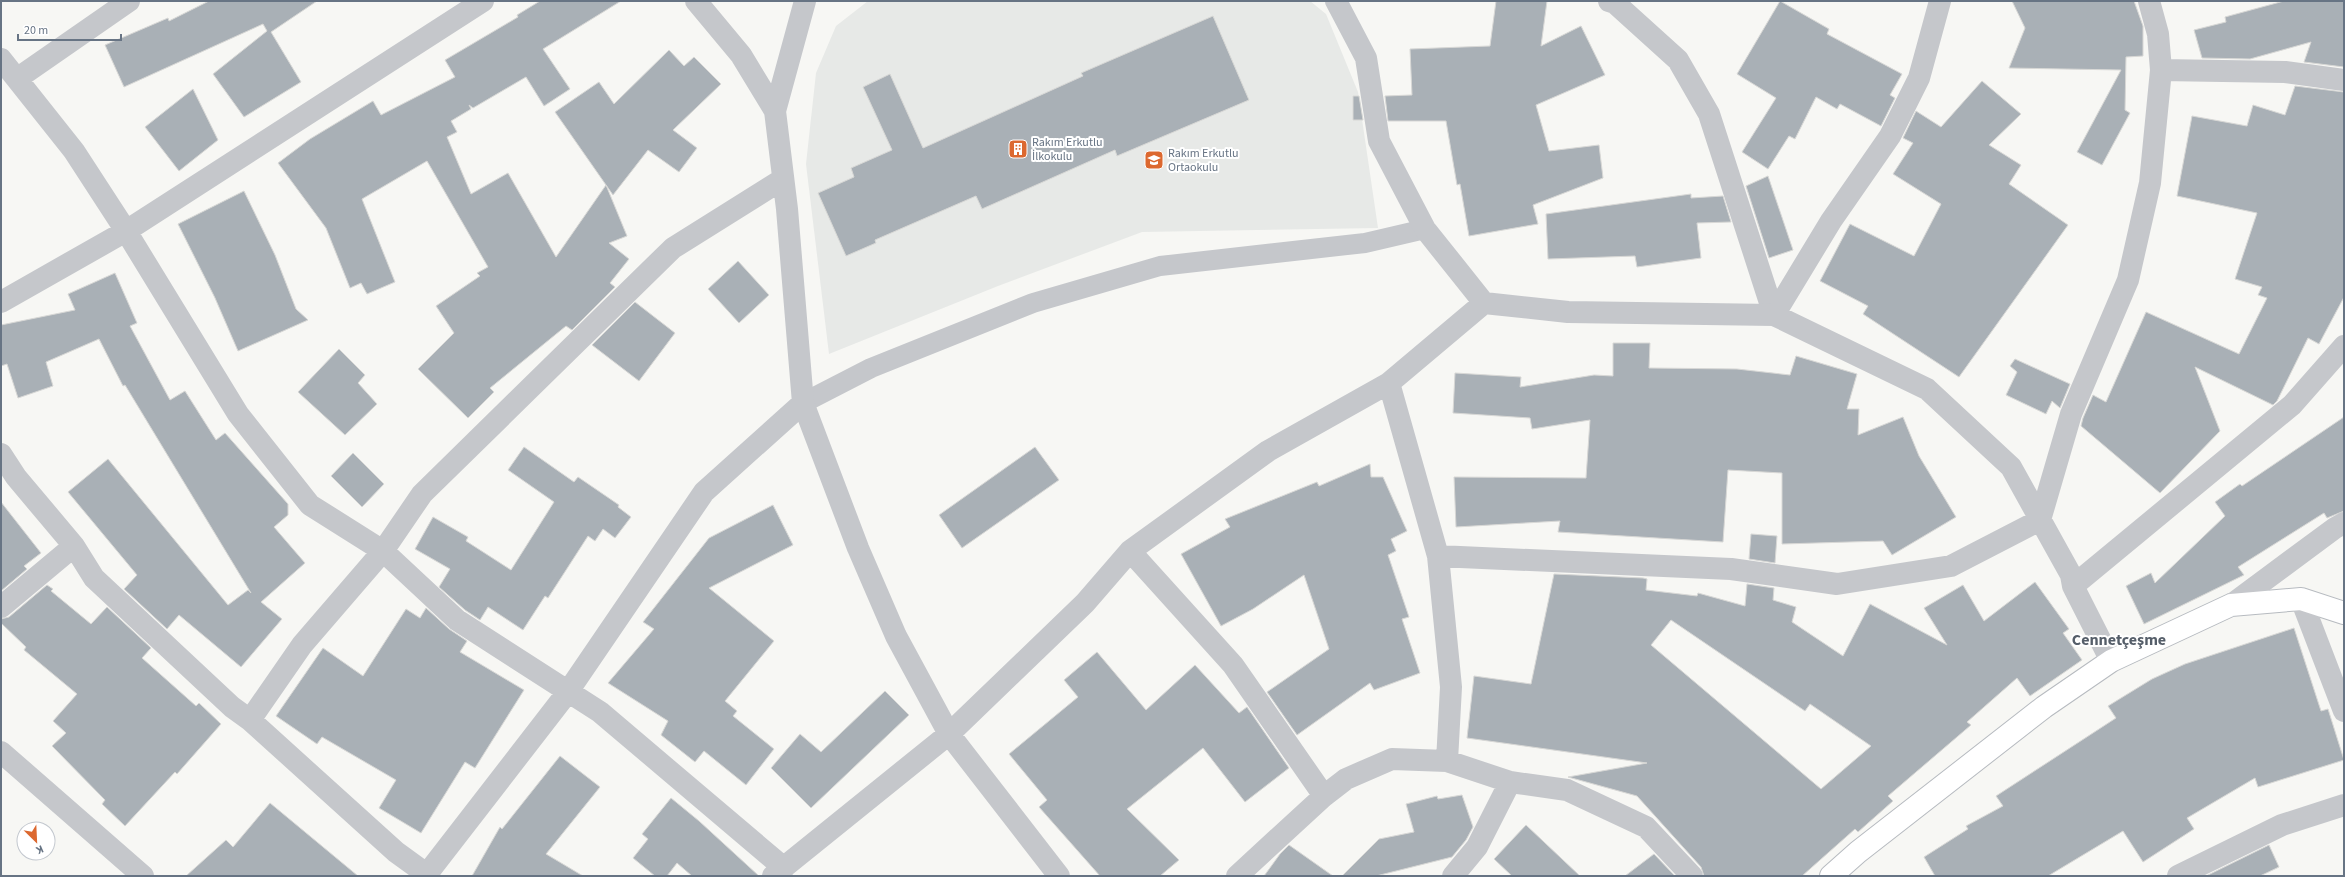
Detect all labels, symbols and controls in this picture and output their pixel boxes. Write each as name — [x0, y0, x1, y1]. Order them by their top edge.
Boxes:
scale bar — [18, 16, 121, 42]
text: 20 m — [24, 22, 48, 39]
place label: Rakım Erkutlu İlkokulu — [1032, 134, 1103, 165]
building icon: Rakım Erkutlu İlkokulu — [1007, 138, 1029, 160]
place label: Rakım Erkutlu Ortaokulu — [1168, 145, 1239, 176]
school or university icon: Rakım Erkutlu Ortaokulu — [1143, 149, 1165, 171]
district label: Cennetçeşme — [2072, 629, 2166, 651]
north arrow — [16, 821, 56, 861]
text: K — [34, 841, 46, 858]

